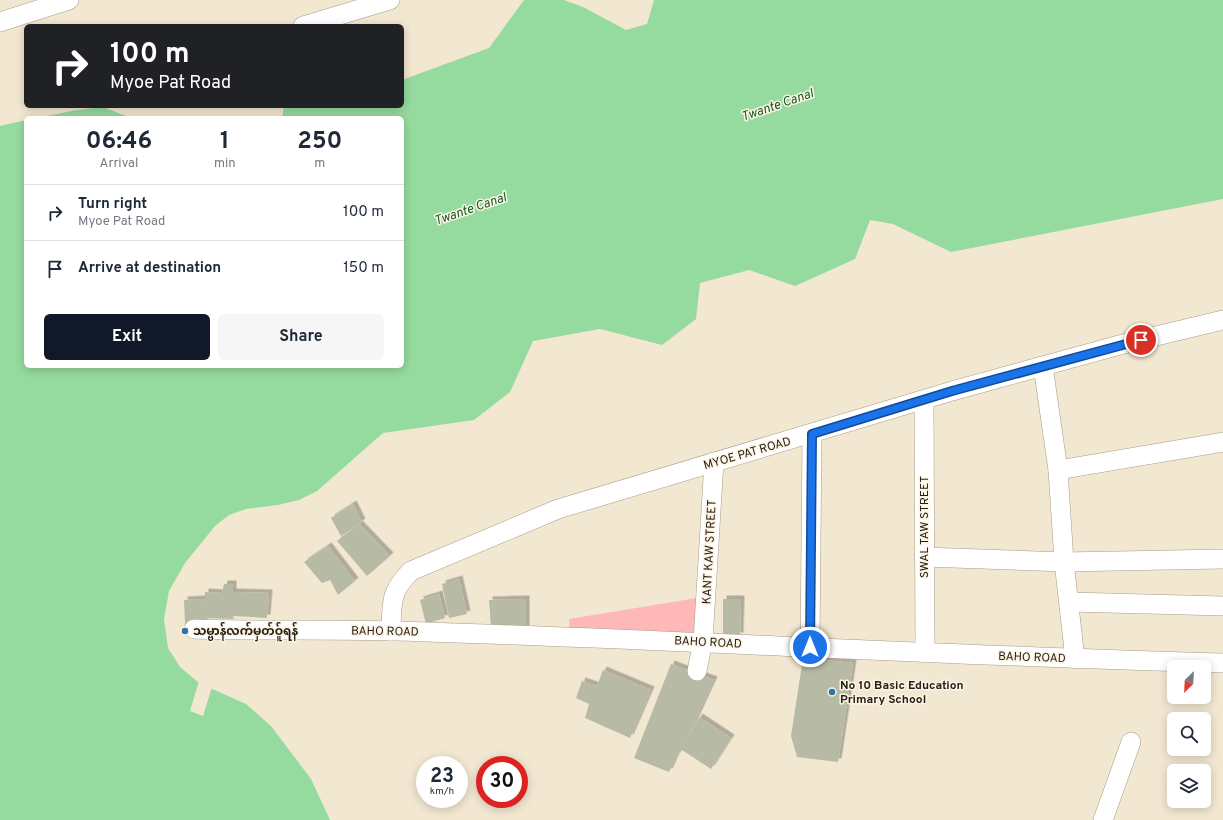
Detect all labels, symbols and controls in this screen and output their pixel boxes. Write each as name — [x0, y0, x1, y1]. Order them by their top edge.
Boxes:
text: 100 m — [110, 37, 190, 73]
icon: right — [44, 40, 96, 92]
text: Myoe Pat Road — [110, 72, 231, 95]
water label: Twante Canal — [740, 86, 816, 126]
text: 06:46 — [86, 127, 152, 157]
text: 1 — [220, 127, 230, 157]
text: 250 — [297, 127, 342, 157]
text: Arrival — [100, 156, 138, 172]
text: min — [214, 156, 236, 172]
text: m — [314, 156, 325, 172]
water label: Twante Canal — [433, 190, 509, 230]
text: Turn right — [78, 195, 147, 214]
icon: right — [44, 202, 66, 224]
text: 100 m — [343, 203, 384, 222]
text: Myoe Pat Road — [78, 214, 165, 230]
icon: arrive — [44, 258, 66, 280]
text: Arrive at destination — [78, 259, 221, 278]
text: 150 m — [343, 259, 384, 278]
button: Exit — [44, 314, 210, 360]
button: Share — [218, 314, 384, 360]
pin — [1124, 323, 1158, 357]
icon: arrive — [1130, 329, 1152, 351]
street label: MYOE PAT ROAD — [702, 434, 793, 474]
street label: SWAL TAW STREET — [917, 476, 933, 578]
street label: KANT KAW STREET — [699, 499, 721, 605]
place label: သမ္ဗာန်လက်မှတ်ဝ်ူရန် — [193, 621, 298, 642]
street label: BAHO ROAD — [351, 623, 419, 641]
marker: သမ္ဗာန်လက်မှတ်ဝ်ူရန် — [180, 626, 190, 636]
position arrow — [789, 626, 831, 668]
street label: BAHO ROAD — [674, 633, 742, 653]
street label: BAHO ROAD — [998, 649, 1066, 667]
north arrow — [1167, 660, 1211, 704]
map controls — [1167, 660, 1211, 808]
place label: No 10 Basic Education Primary School — [840, 678, 964, 708]
marker: No 10 Basic Education Primary School — [827, 687, 837, 697]
button: search — [1167, 712, 1211, 756]
speed limit sign: 30 — [476, 756, 528, 808]
text: 23 — [430, 764, 454, 790]
button: layers — [1167, 764, 1211, 808]
text: km/h — [430, 785, 454, 798]

